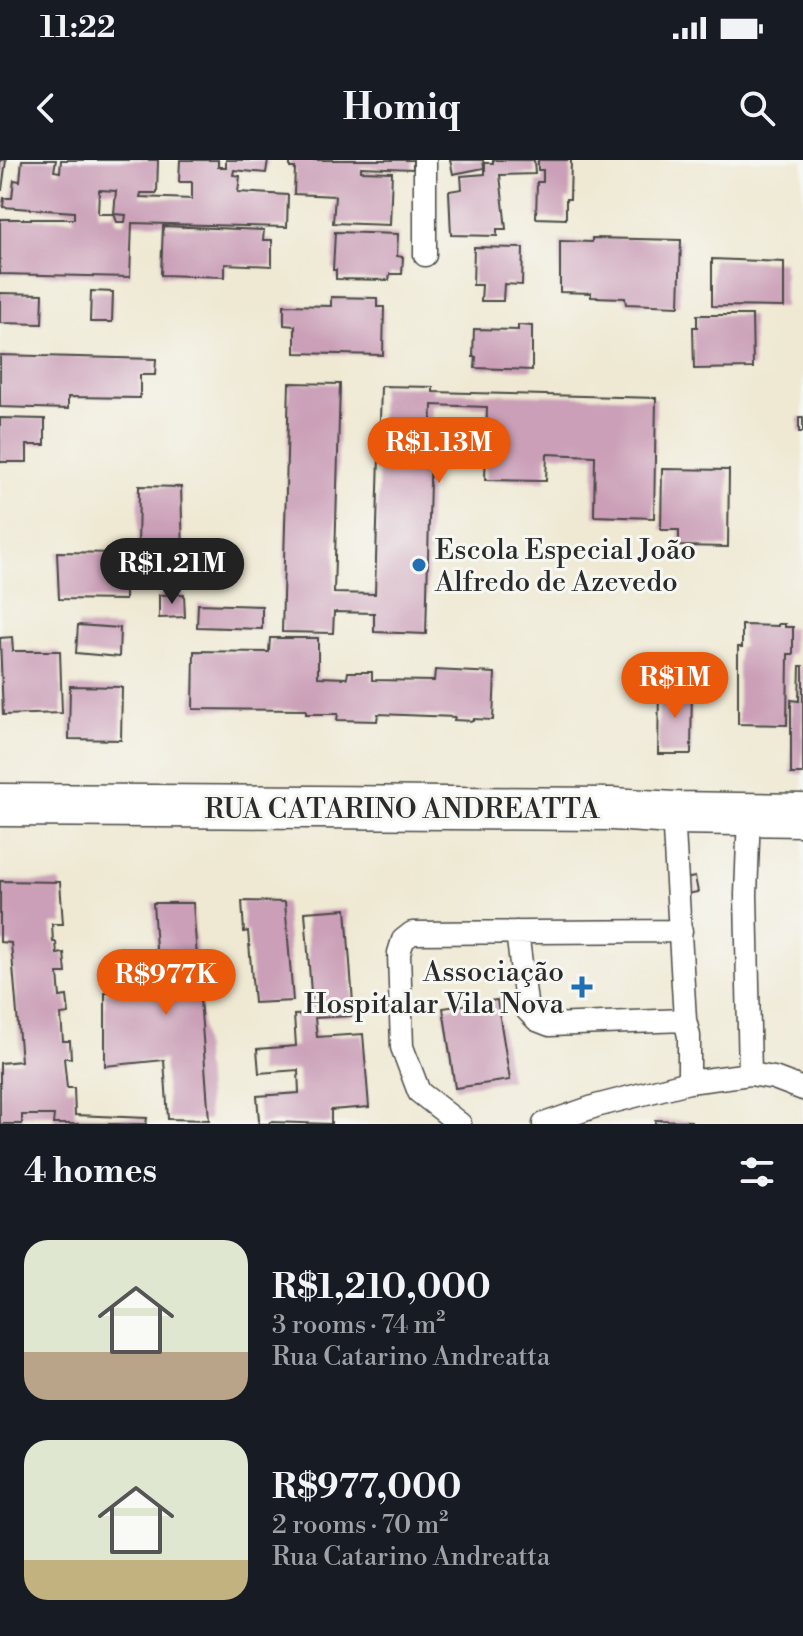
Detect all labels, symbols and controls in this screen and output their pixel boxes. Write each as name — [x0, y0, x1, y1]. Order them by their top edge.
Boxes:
text: 11:22 — [40, 9, 115, 47]
icon: back — [24, 86, 68, 130]
text: Homiq — [343, 86, 460, 131]
icon: search — [735, 86, 779, 130]
pin: R$1.13M — [365, 417, 513, 485]
text: R$1.13M — [386, 427, 492, 459]
place label: Escola Especial João Alfredo de Azevedo — [434, 533, 696, 600]
pin: R$1.21M — [98, 538, 246, 606]
text: R$1.21M — [118, 548, 226, 580]
marker: Escola Especial João Alfredo de Azevedo — [410, 556, 428, 574]
pin: R$1M — [628, 652, 722, 720]
text: R$1M — [639, 662, 711, 694]
street label: RUA CATARINO ANDREATTA — [205, 792, 600, 827]
pin: R$977K — [101, 949, 231, 1017]
place label: Associação Hospitalar Vila Nova — [304, 955, 565, 1022]
text: R$977K — [115, 959, 217, 991]
marker: Associação Hospitalar Vila Nova — [571, 976, 593, 998]
icon: filters — [735, 1150, 779, 1194]
text: 4 homes — [24, 1151, 157, 1193]
text: R$1,210,000 — [272, 1267, 491, 1309]
icon: home — [88, 1272, 184, 1368]
text: 3 rooms · 74 m² — [272, 1309, 445, 1341]
text: Rua Catarino Andreatta — [272, 1341, 550, 1373]
text: R$977,000 — [272, 1467, 461, 1509]
icon: home — [88, 1472, 184, 1568]
text: 2 rooms · 70 m² — [272, 1509, 448, 1541]
text: Rua Catarino Andreatta — [272, 1541, 550, 1573]

